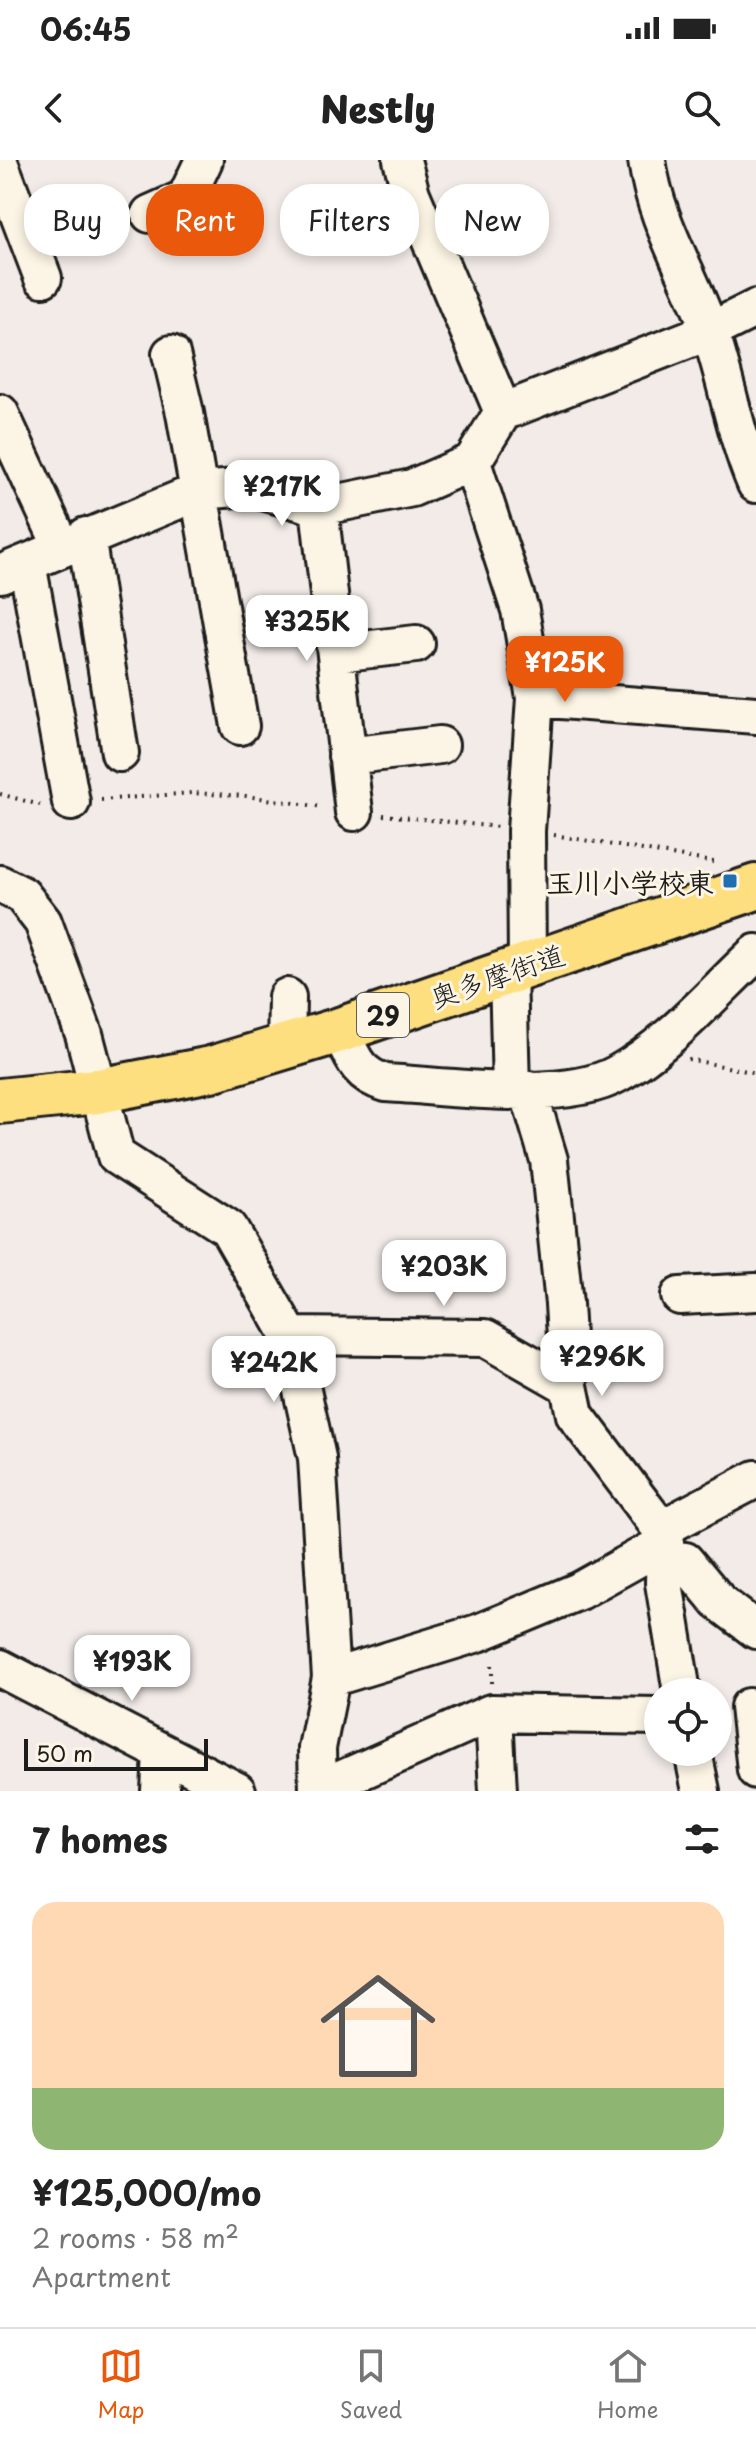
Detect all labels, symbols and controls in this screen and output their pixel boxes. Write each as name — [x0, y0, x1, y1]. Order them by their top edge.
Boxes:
text: 06:45 — [40, 6, 132, 51]
text: Nestly — [321, 81, 435, 135]
icon: back — [32, 86, 76, 130]
icon: search — [680, 86, 724, 130]
chip: Buy — [24, 184, 130, 256]
chip: Rent — [146, 184, 264, 256]
chip: Filters — [280, 184, 419, 256]
chip: New — [435, 184, 549, 256]
pin: ¥217K — [226, 460, 338, 528]
text: ¥217K — [242, 466, 322, 505]
pin: ¥325K — [251, 595, 363, 663]
text: ¥325K — [264, 601, 350, 640]
pin: ¥125K — [509, 636, 621, 704]
text: ¥125K — [524, 642, 606, 681]
place label: 玉川小学校東 — [546, 860, 714, 903]
marker: 玉川小学校東 — [721, 872, 739, 890]
street label: 奥多摩街道 — [424, 932, 570, 1018]
road number: 29 — [357, 993, 409, 1037]
pin: ¥203K — [388, 1240, 500, 1308]
text: ¥203K — [400, 1246, 488, 1285]
pin: ¥296K — [546, 1330, 658, 1398]
pin: ¥242K — [218, 1336, 330, 1404]
text: ¥296K — [558, 1336, 646, 1375]
text: ¥242K — [230, 1342, 318, 1381]
pin: ¥193K — [76, 1635, 188, 1703]
text: ¥193K — [92, 1641, 172, 1680]
map controls — [644, 1678, 732, 1766]
button: locate — [644, 1678, 732, 1766]
scale bar — [24, 1735, 208, 1771]
text: 50 m — [36, 1736, 93, 1769]
text: 7 homes — [32, 1813, 168, 1865]
icon: filters — [680, 1817, 724, 1861]
icon: home — [306, 1954, 450, 2098]
text: ¥125,000/mo — [32, 2166, 261, 2218]
text: 2 rooms · 58 m² — [32, 2218, 239, 2257]
text: Apartment — [32, 2257, 171, 2296]
tab: Map — [98, 2344, 145, 2425]
tab: Saved — [340, 2344, 402, 2425]
tab: Home — [597, 2344, 658, 2425]

